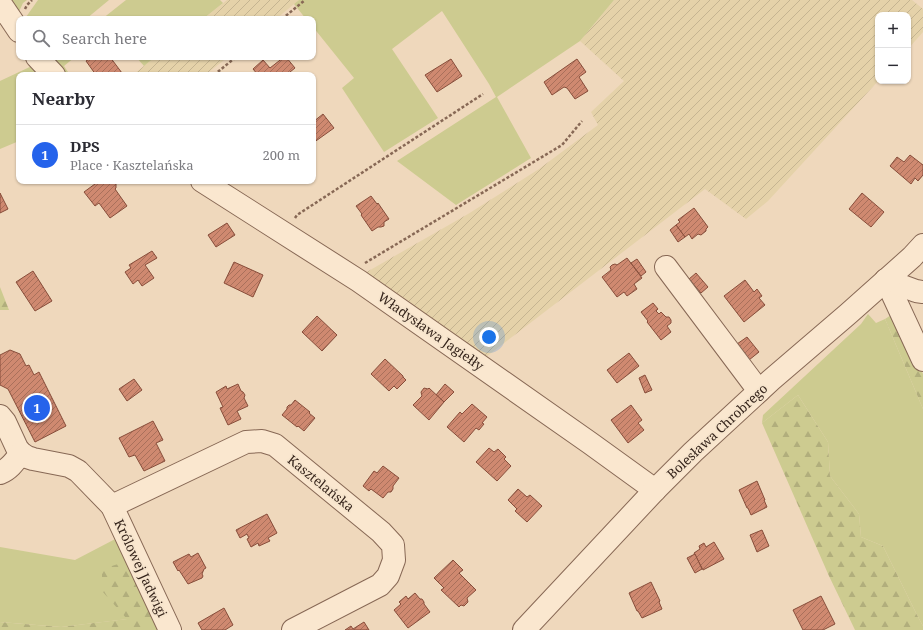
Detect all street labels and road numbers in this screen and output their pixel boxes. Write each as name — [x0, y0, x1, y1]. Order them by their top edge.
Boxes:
street label: Władysława Jagiełły — [374, 288, 488, 375]
street label: Bolesława Chrobrego — [663, 380, 771, 482]
street label: Kasztelańska — [284, 451, 358, 515]
street label: Królowej Jadwigi — [110, 516, 172, 620]

